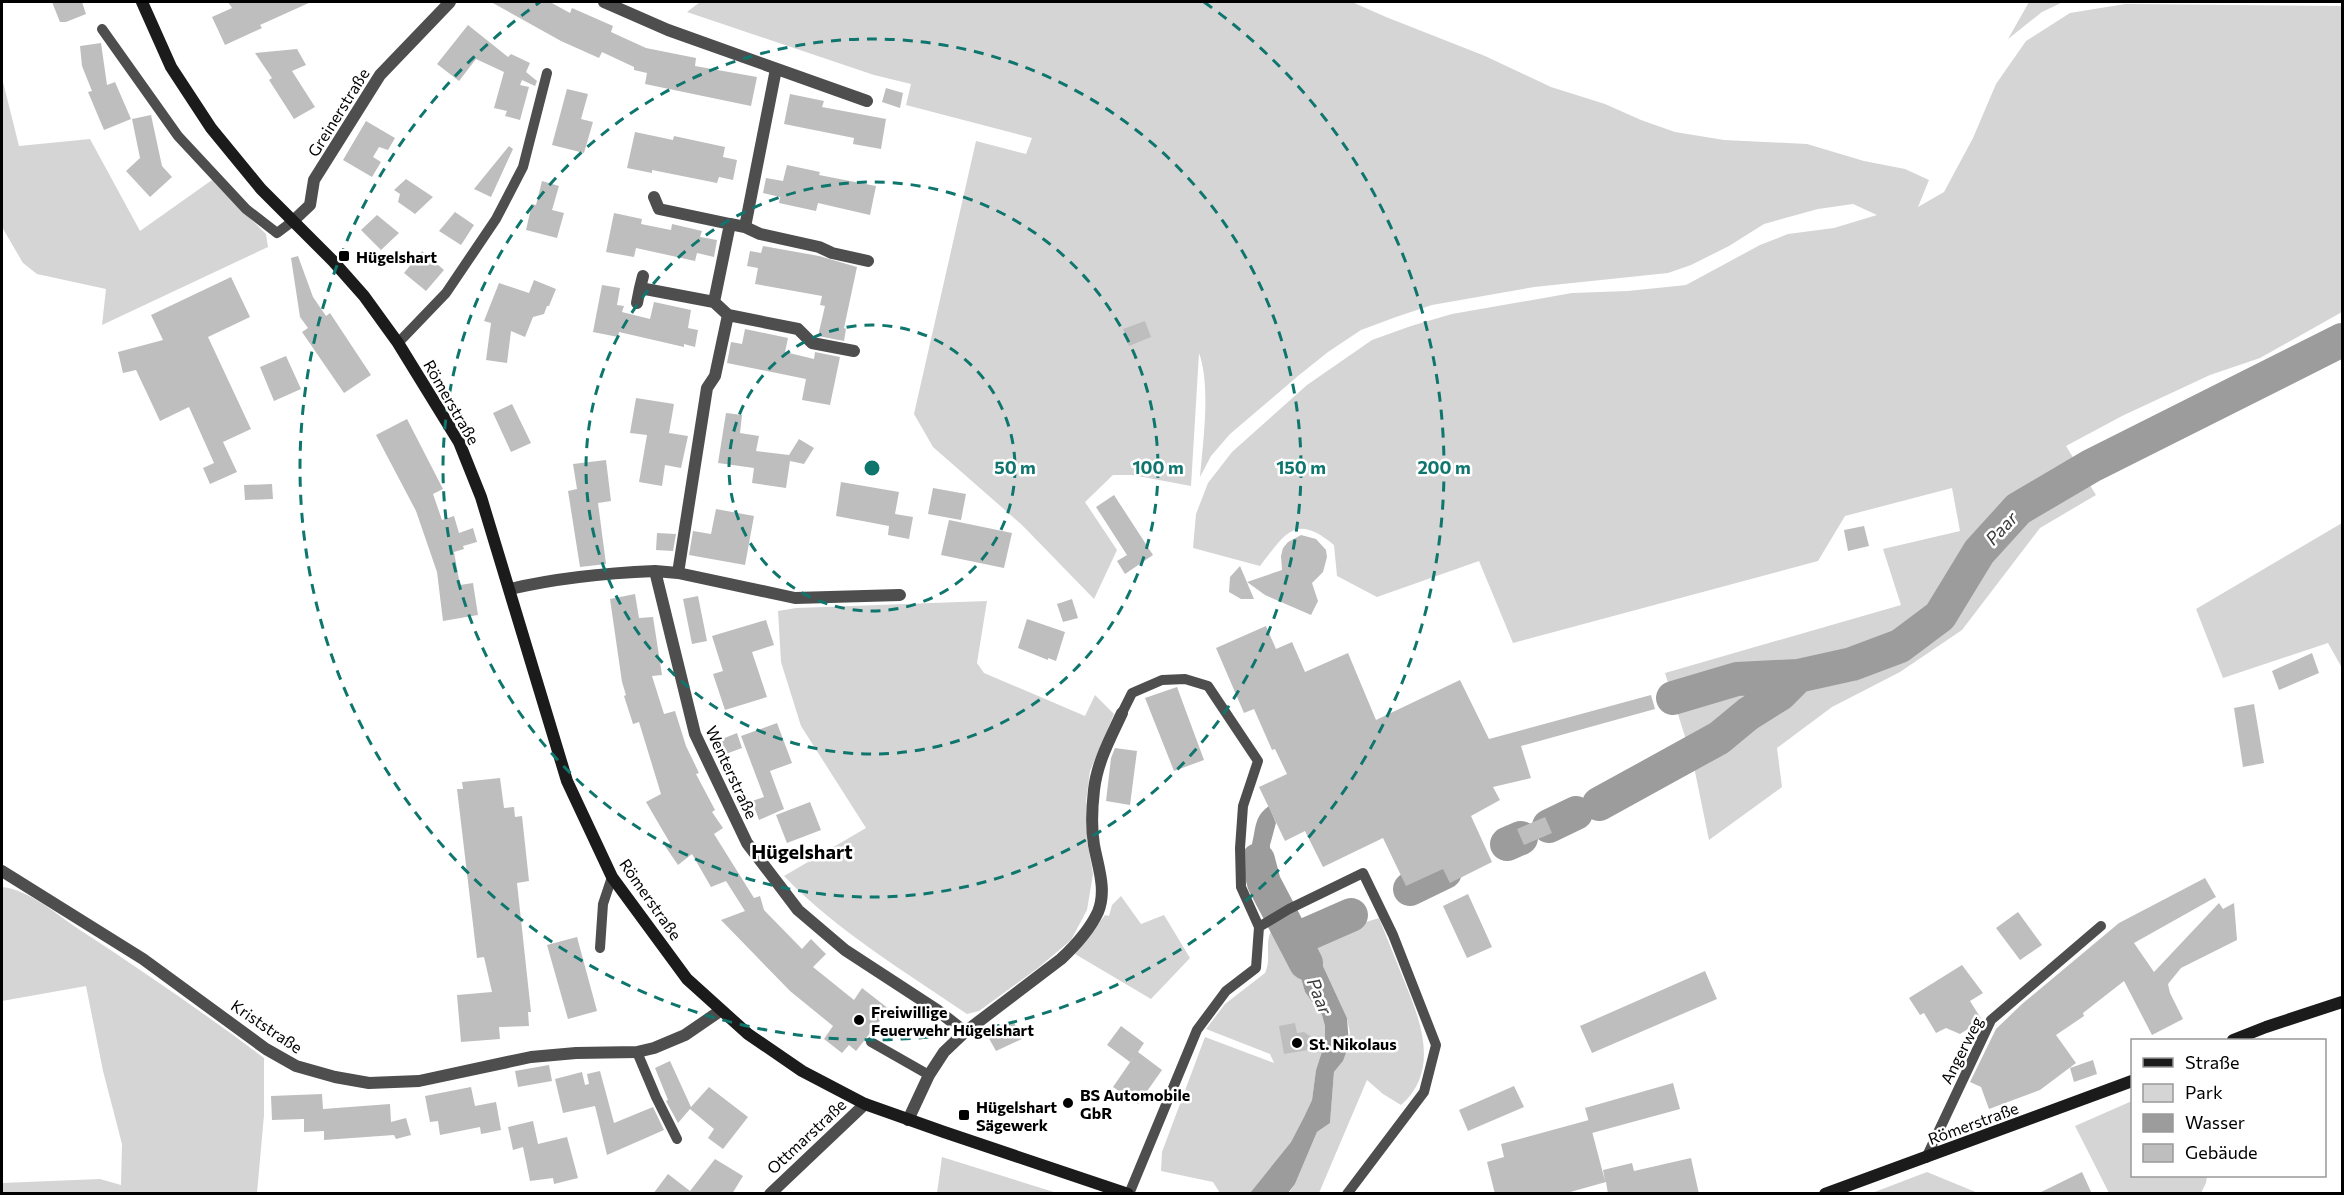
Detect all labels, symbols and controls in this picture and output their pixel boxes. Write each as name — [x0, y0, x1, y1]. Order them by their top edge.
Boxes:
street label: Greinerstraße — [303, 64, 373, 160]
place label: Hügelshart — [356, 247, 437, 266]
marker: Hügelshart — [337, 249, 351, 263]
street label: Römerstraße — [420, 356, 484, 448]
text: 50 m — [994, 456, 1036, 478]
text: 100 m — [1132, 456, 1184, 478]
text: 150 m — [1276, 456, 1326, 478]
text: 200 m — [1417, 456, 1471, 478]
centre of rings — [862, 458, 882, 478]
water label: Paar — [1980, 506, 2022, 549]
street label: Wenterstraße — [702, 723, 762, 821]
district label: Hügelshart — [751, 839, 853, 863]
street label: Römerstraße — [616, 855, 686, 943]
water label: Paar — [1303, 975, 1337, 1018]
street label: Kriststraße — [228, 995, 306, 1057]
place label: Freiwillige Feuerwehr Hügelshart — [871, 1002, 1034, 1039]
marker: Freiwillige Feuerwehr Hügelshart — [852, 1013, 866, 1027]
street label: Angerweg — [1936, 1013, 1986, 1087]
place label: St. Nikolaus — [1309, 1034, 1397, 1053]
marker: St. Nikolaus — [1290, 1036, 1304, 1050]
legend — [2131, 1039, 2326, 1177]
text: Straße — [2185, 1051, 2240, 1073]
text: Park — [2185, 1081, 2223, 1103]
place label: BS Automobile GbR — [1080, 1085, 1190, 1122]
street label: Ottmarstraße — [763, 1095, 849, 1177]
marker: BS Automobile GbR — [1061, 1096, 1075, 1110]
place label: Hügelshart Sägewerk — [976, 1097, 1057, 1134]
street label: Römerstraße — [1925, 1098, 2021, 1148]
marker: Hügelshart Sägewerk — [957, 1108, 971, 1122]
text: Wasser — [2185, 1111, 2245, 1133]
text: Gebäude — [2185, 1141, 2258, 1163]

